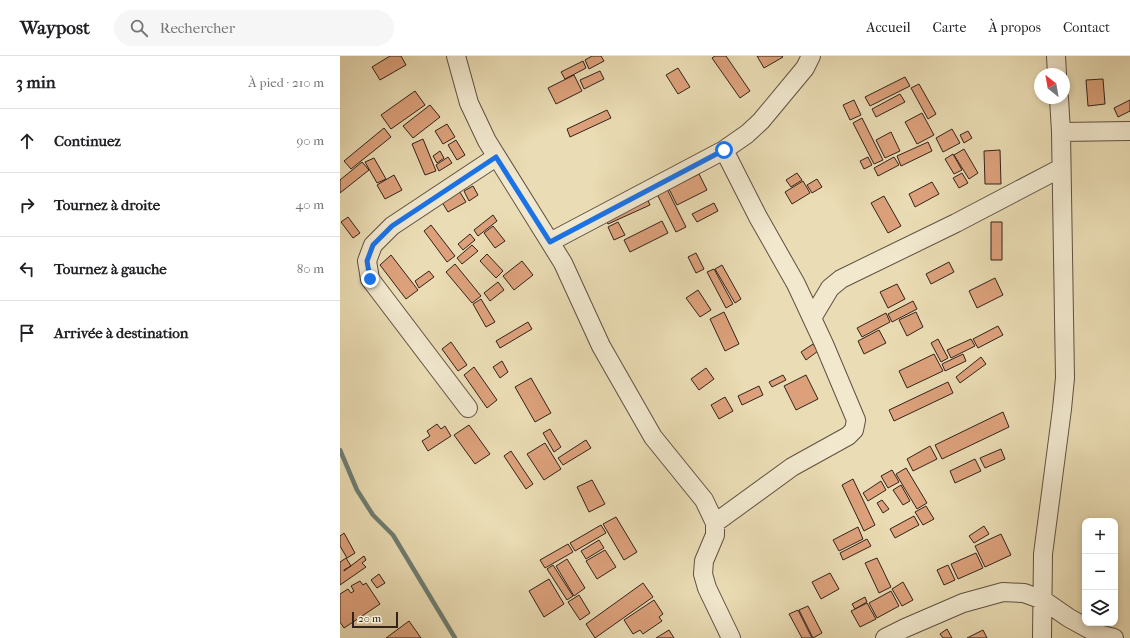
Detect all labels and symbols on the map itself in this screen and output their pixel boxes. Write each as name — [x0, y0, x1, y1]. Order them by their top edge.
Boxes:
north arrow — [1034, 68, 1070, 104]
route start — [715, 141, 733, 159]
route end — [361, 270, 379, 288]
scale bar — [352, 610, 398, 629]

